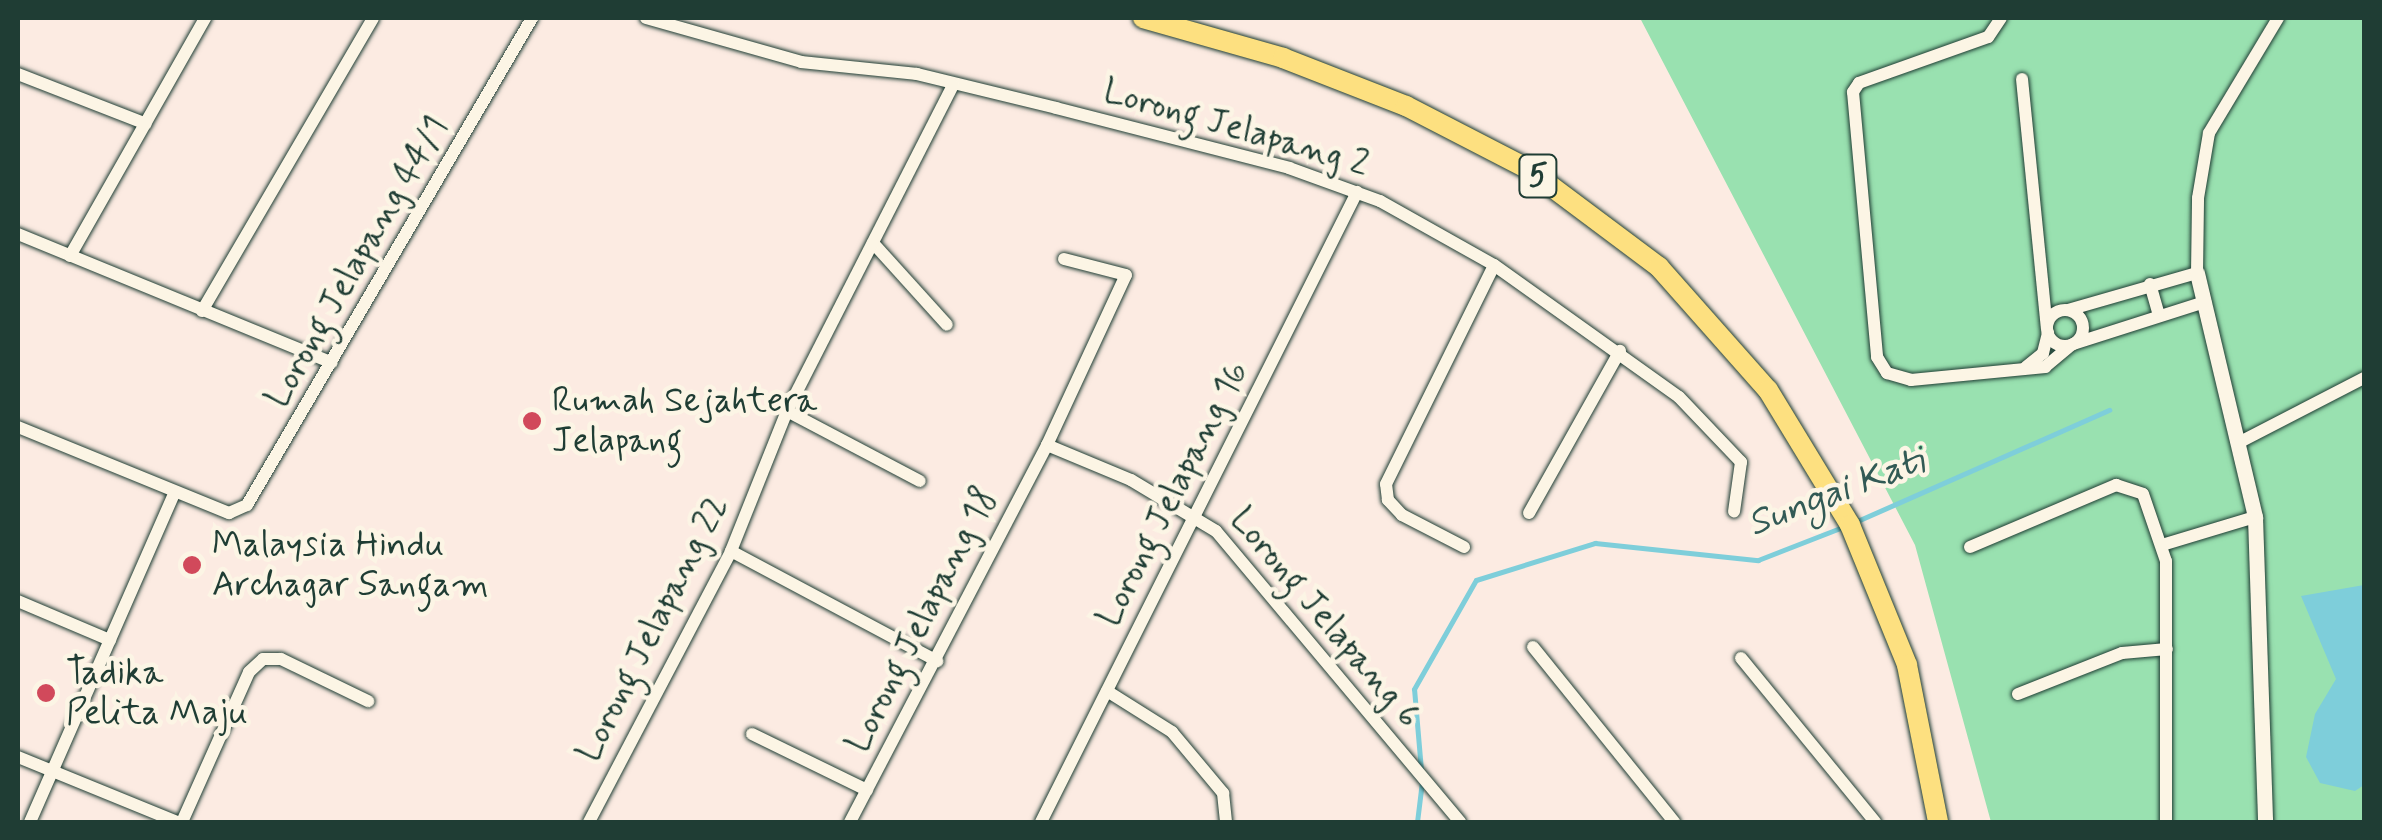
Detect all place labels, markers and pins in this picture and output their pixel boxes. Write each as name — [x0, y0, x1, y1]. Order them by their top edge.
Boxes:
place label: Rumah Sejahtera Jelapang — [552, 380, 815, 462]
marker: Rumah Sejahtera Jelapang — [521, 410, 543, 432]
place label: Malaysia Hindu Archagar Sangam — [212, 524, 477, 606]
marker: Malaysia Hindu Archagar Sangam — [181, 554, 203, 576]
place label: Tadika Pelita Maju — [66, 652, 243, 734]
marker: Tadika Pelita Maju — [35, 682, 57, 704]

